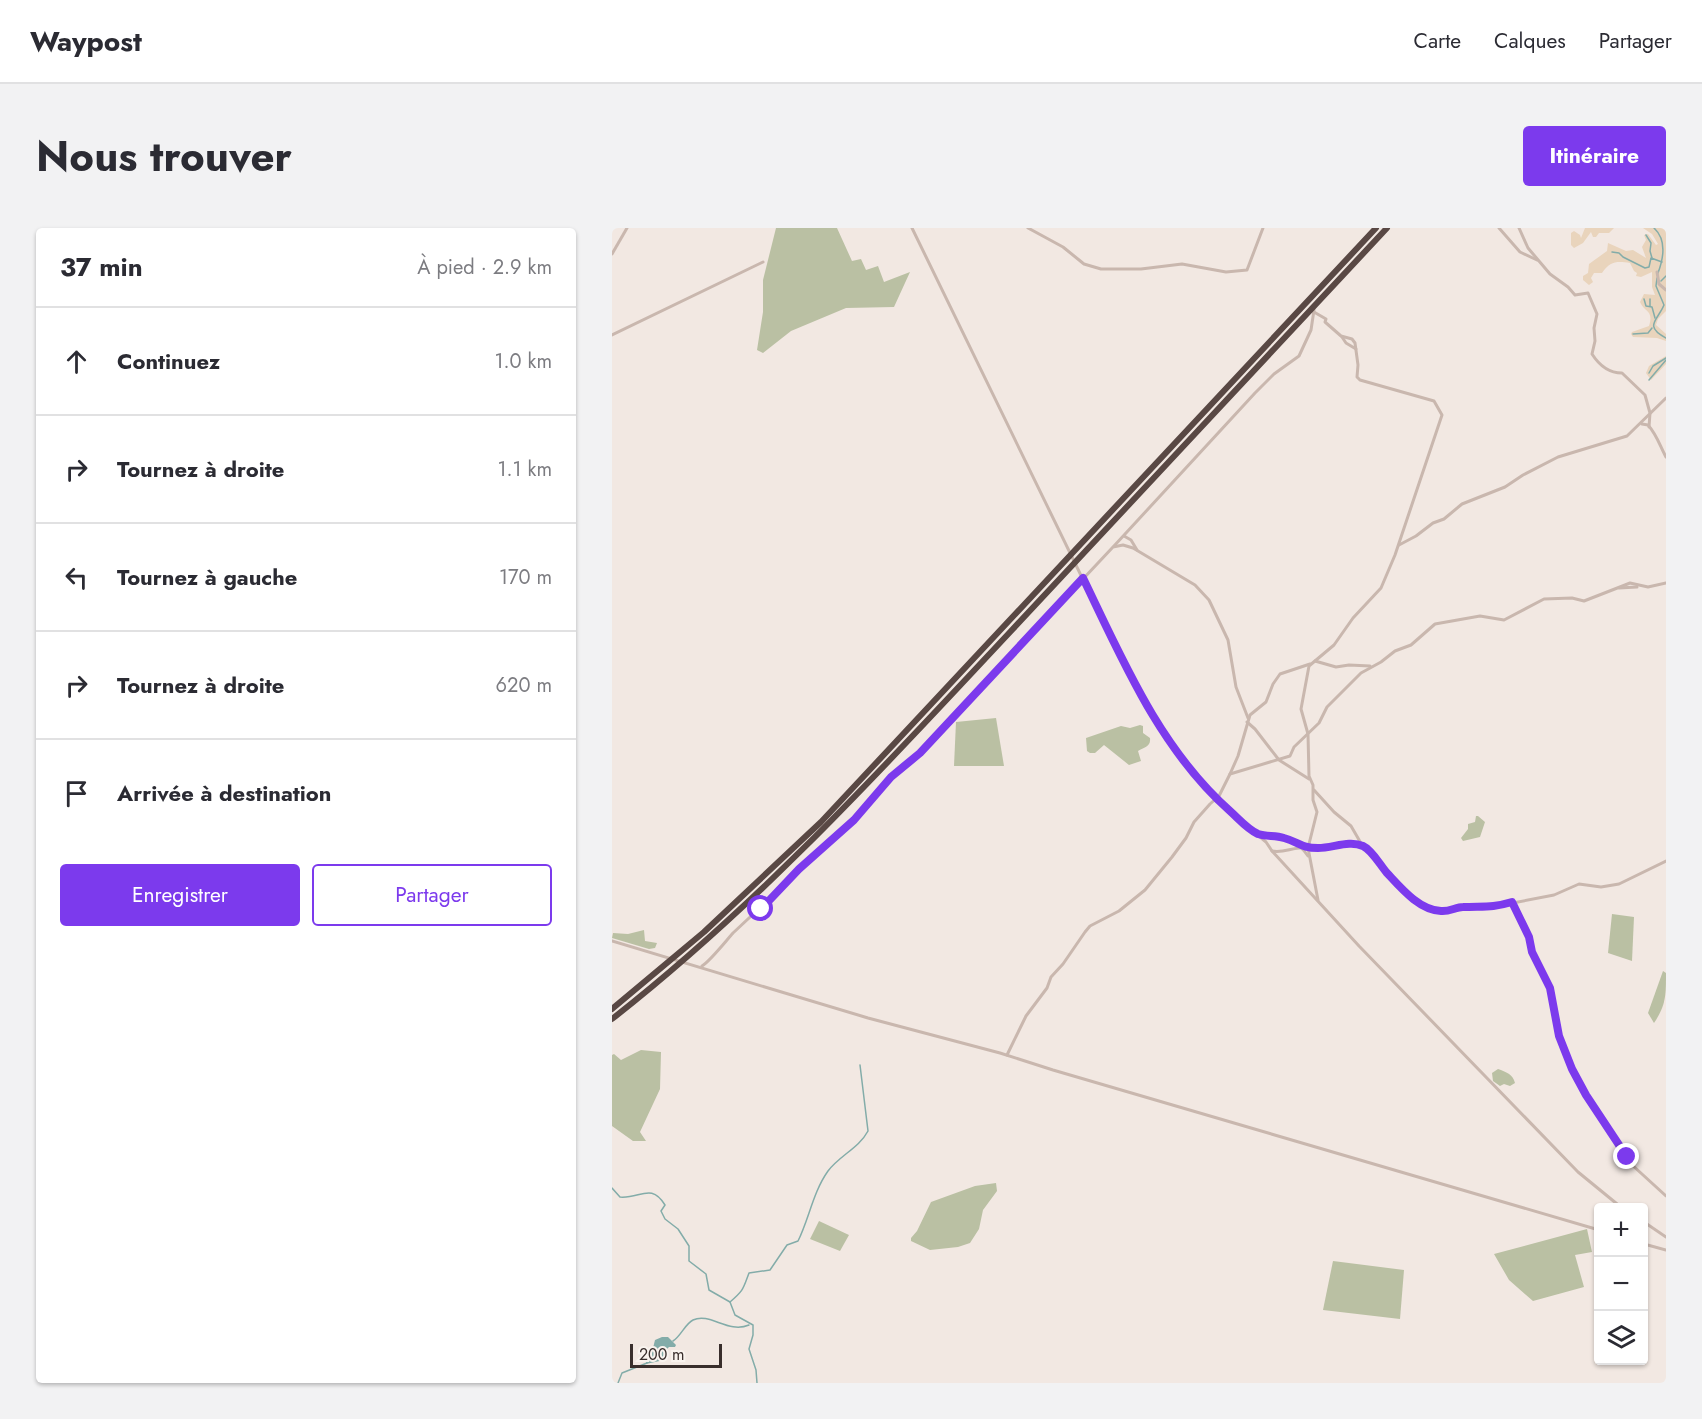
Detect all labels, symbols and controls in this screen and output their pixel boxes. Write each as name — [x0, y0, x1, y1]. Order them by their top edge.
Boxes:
text: Waypost — [30, 21, 142, 62]
text: Carte — [1414, 26, 1461, 56]
text: Calques — [1494, 26, 1566, 56]
text: Partager — [1599, 26, 1672, 56]
text: Nous trouver — [36, 126, 292, 187]
button: Itinéraire — [1523, 126, 1666, 186]
text: 37 min — [60, 248, 143, 286]
text: À pied · 2.9 km — [417, 253, 552, 282]
icon: ahead — [60, 345, 93, 378]
text: Continuez — [117, 345, 220, 377]
text: 1.0 km — [495, 347, 552, 376]
icon: right — [60, 453, 93, 486]
text: Tournez à droite — [117, 453, 284, 485]
text: 1.1 km — [498, 455, 552, 484]
icon: left — [60, 561, 93, 594]
text: Tournez à gauche — [117, 561, 297, 593]
text: 170 m — [499, 563, 552, 592]
icon: right — [60, 669, 93, 702]
text: Tournez à droite — [117, 669, 284, 701]
text: 620 m — [496, 671, 552, 700]
icon: arrive — [60, 777, 93, 810]
text: Arrivée à destination — [117, 777, 331, 809]
button: Enregistrer — [60, 864, 300, 926]
button: Partager — [312, 864, 552, 926]
route start — [747, 895, 773, 921]
route end — [1613, 1143, 1639, 1169]
map controls — [1594, 1203, 1648, 1365]
button: + — [1594, 1203, 1648, 1257]
button: − — [1594, 1257, 1648, 1311]
button: layers — [1594, 1311, 1648, 1365]
scale bar — [630, 1341, 722, 1368]
text: 200 m — [639, 1343, 685, 1366]

